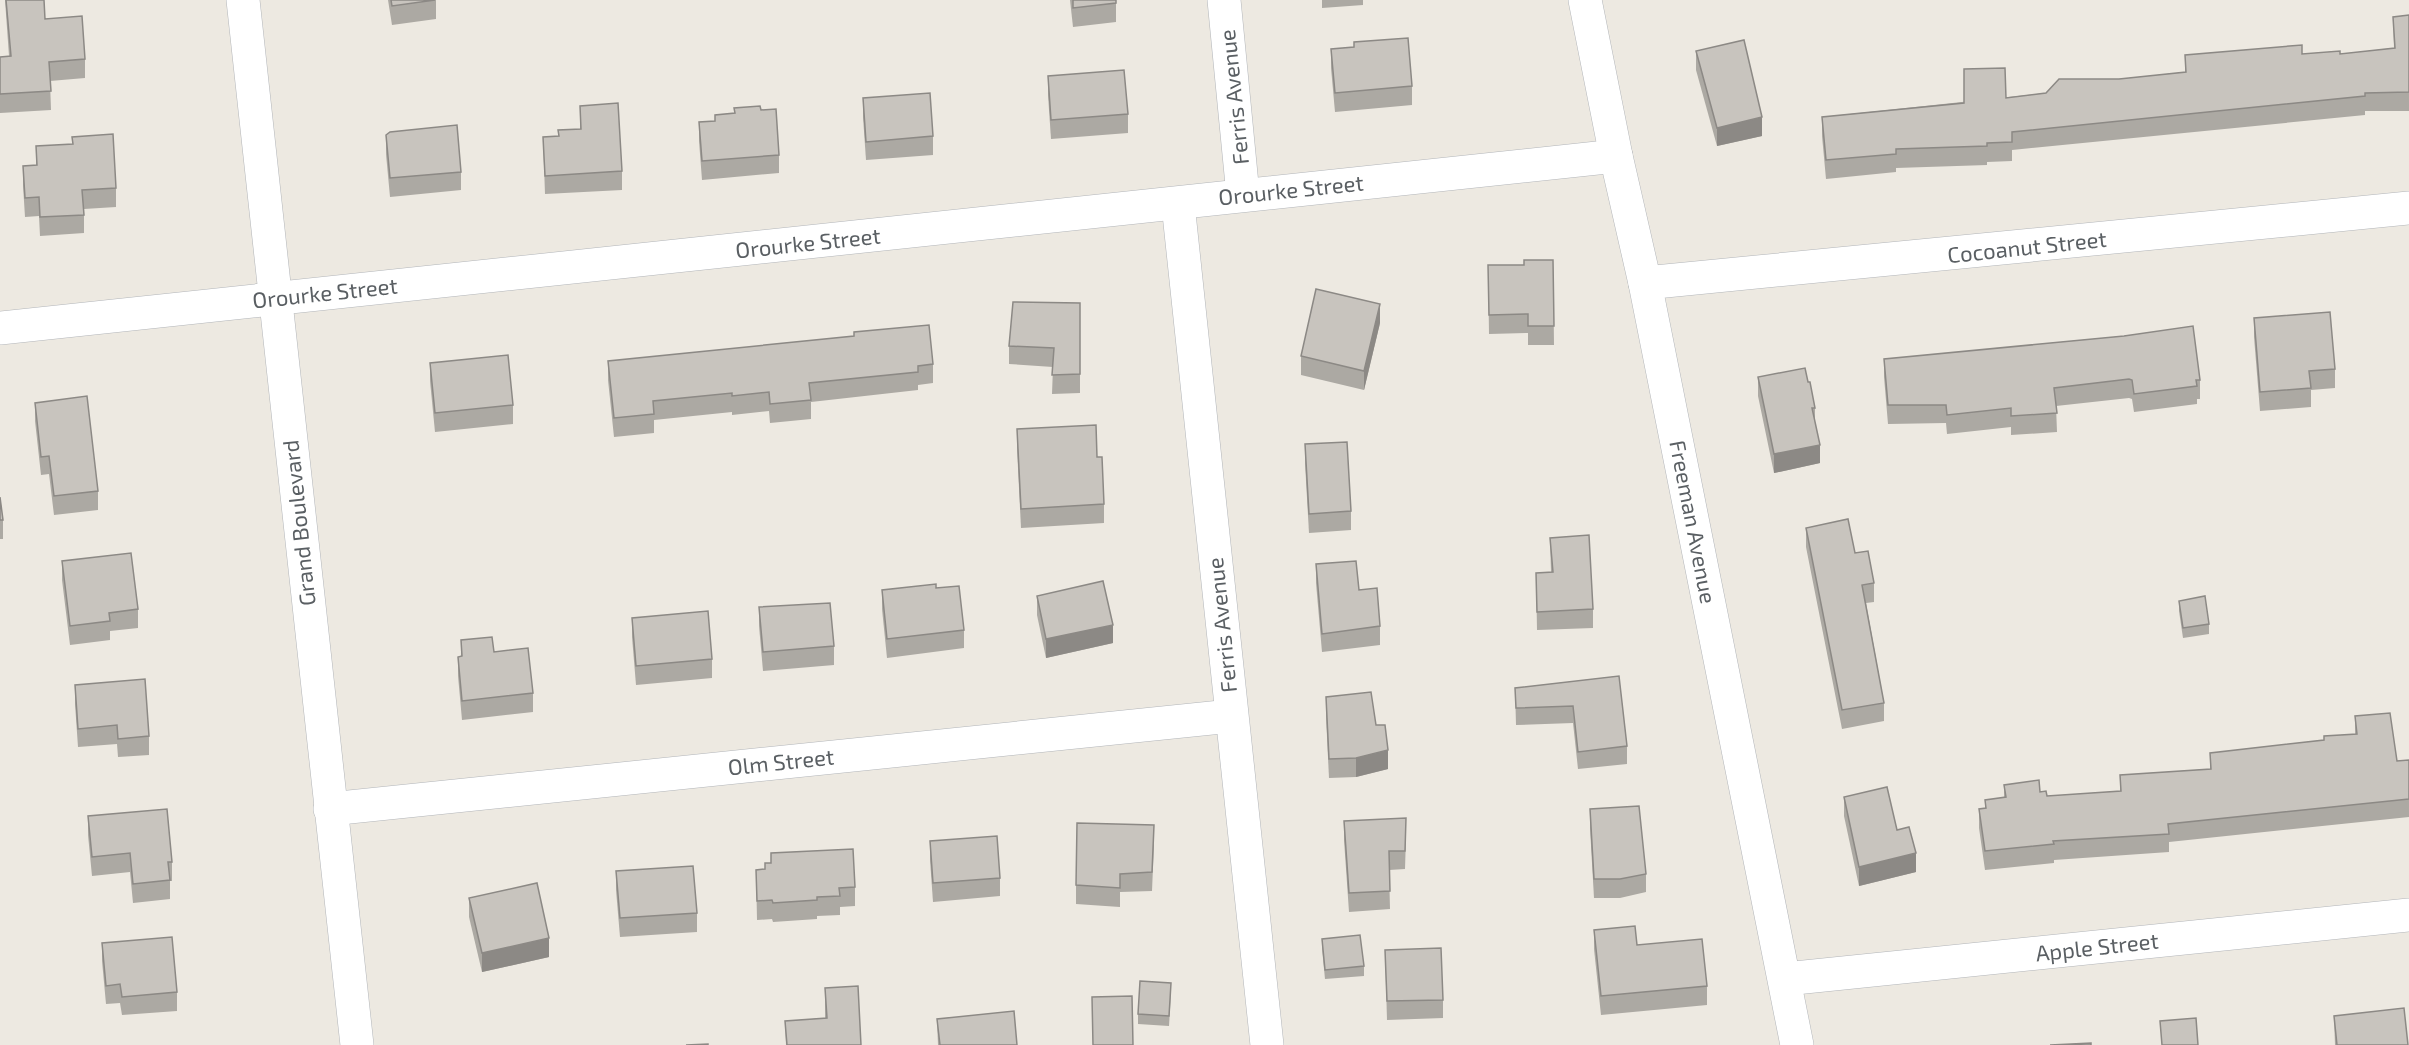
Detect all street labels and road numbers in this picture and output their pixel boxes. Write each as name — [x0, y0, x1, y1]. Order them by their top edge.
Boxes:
street label: Ferris Avenue — [1213, 28, 1253, 166]
street label: Orourke Street — [1217, 168, 1365, 210]
street label: Orourke Street — [734, 221, 882, 263]
street label: Cocoanut Street — [1946, 225, 2108, 267]
street label: Orourke Street — [251, 271, 399, 313]
street label: Freeman Avenue — [1665, 438, 1723, 606]
street label: Grand Boulevard — [276, 439, 320, 607]
street label: Ferris Avenue — [1201, 556, 1241, 694]
street label: Olm Street — [727, 743, 835, 780]
street label: Apple Street — [2034, 927, 2160, 965]

